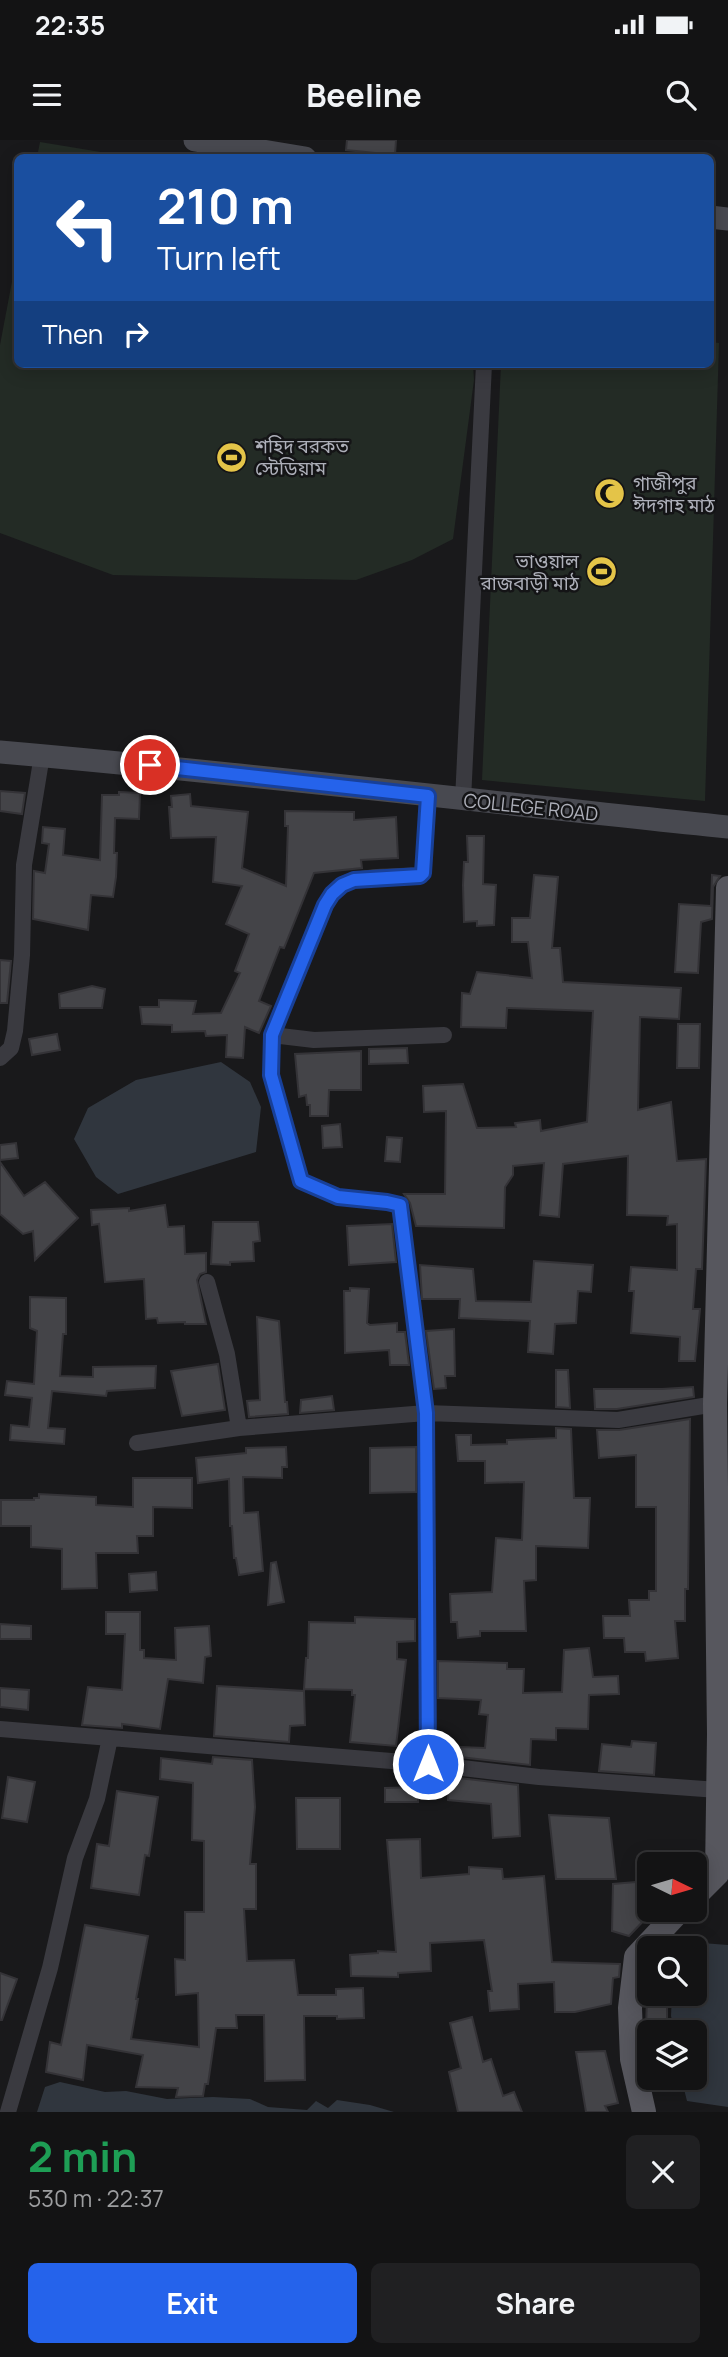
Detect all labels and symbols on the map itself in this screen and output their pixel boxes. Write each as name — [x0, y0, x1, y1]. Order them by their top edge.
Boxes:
place label: শহিদ বরকত স্টেডিয়াম — [254, 433, 349, 481]
sports icon: শহিদ বরকত স্টেডিয়াম — [215, 440, 249, 474]
place label: গাজীপুর ঈদগাহ মাঠ — [632, 470, 716, 518]
mosque icon: গাজীপুর ঈদগাহ মাঠ — [593, 477, 627, 511]
place label: ভাওয়াল রাজবাড়ী মাঠ — [480, 548, 580, 596]
sports icon: ভাওয়াল রাজবাড়ী মাঠ — [585, 555, 619, 589]
pin — [120, 735, 180, 795]
street label: COLLEGE ROAD — [462, 787, 600, 827]
position arrow — [391, 1727, 465, 1801]
north arrow — [637, 1852, 707, 1922]

